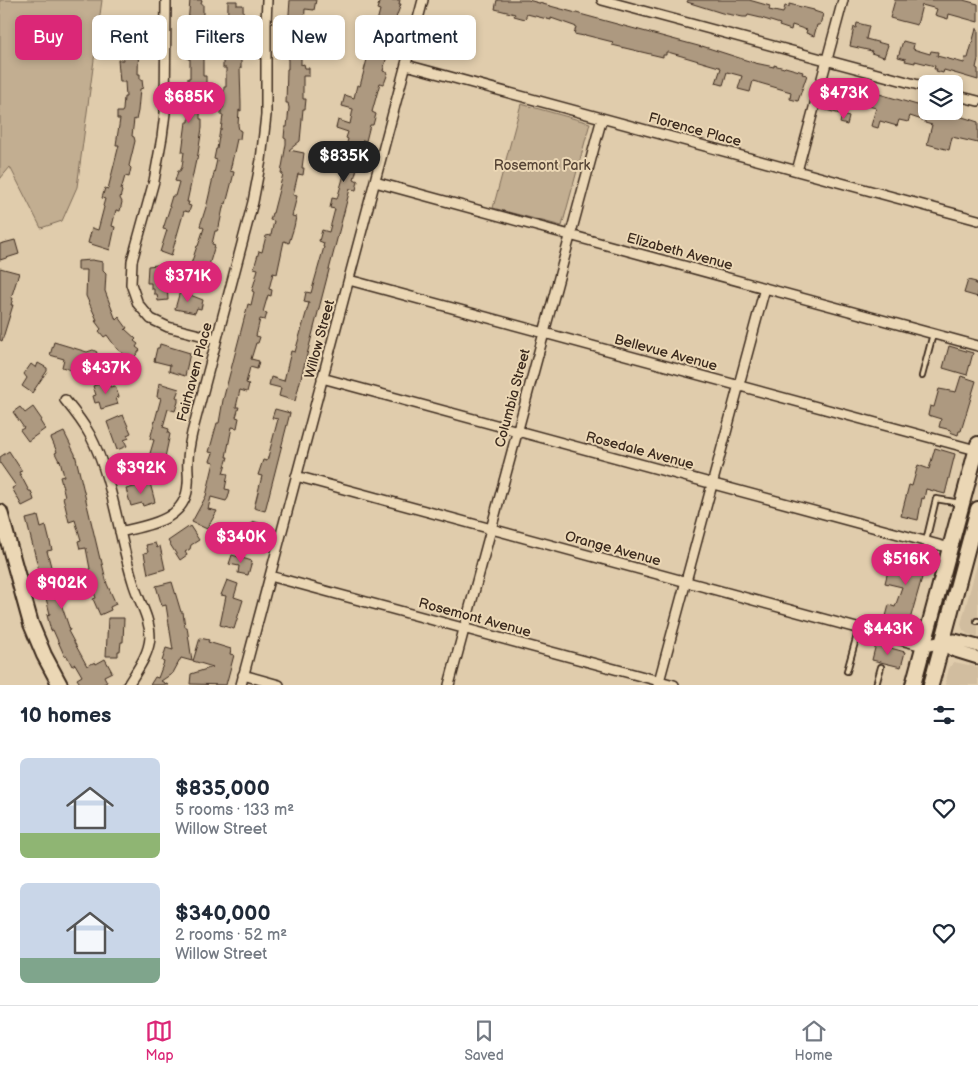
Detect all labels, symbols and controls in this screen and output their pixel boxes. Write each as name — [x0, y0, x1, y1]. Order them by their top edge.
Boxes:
chip: Buy — [15, 15, 82, 60]
chip: Rent — [92, 15, 167, 60]
chip: Filters — [177, 15, 263, 60]
chip: New — [273, 15, 345, 60]
chip: Apartment — [355, 15, 476, 60]
map controls — [918, 75, 963, 120]
button: layers — [918, 75, 963, 120]
pin: $473K — [809, 78, 879, 120]
pin: $685K — [154, 82, 224, 124]
text: $473K — [819, 84, 869, 103]
text: $685K — [164, 88, 214, 107]
street label: Florence Place — [647, 109, 743, 150]
pin: $835K — [309, 140, 379, 183]
text: $835K — [319, 147, 369, 166]
park label: Rosemont Park — [494, 157, 590, 174]
street label: Elizabeth Avenue — [625, 229, 735, 274]
pin: $371K — [153, 260, 223, 303]
text: $371K — [165, 267, 211, 286]
street label: Willow Street — [301, 297, 338, 380]
street label: Fairhaven Place — [173, 321, 216, 424]
street label: Bellevue Avenue — [613, 331, 719, 374]
street label: Columbia Street — [491, 346, 534, 449]
pin: $437K — [71, 352, 141, 395]
text: $437K — [81, 359, 131, 378]
street label: Rosedale Avenue — [584, 428, 696, 473]
pin: $392K — [106, 452, 176, 495]
text: $392K — [116, 459, 166, 478]
pin: $340K — [206, 522, 276, 564]
text: $340K — [216, 528, 266, 547]
street label: Orange Avenue — [563, 528, 663, 569]
pin: $516K — [871, 544, 941, 586]
text: $516K — [882, 550, 930, 569]
pin: $902K — [27, 568, 97, 610]
text: $902K — [37, 574, 87, 593]
street label: Rosemont Avenue — [417, 594, 533, 641]
pin: $443K — [853, 614, 923, 656]
text: $443K — [863, 620, 913, 639]
icon: filters — [930, 701, 958, 729]
text: 10 homes — [20, 703, 111, 728]
text: $835,000 — [175, 776, 270, 801]
icon: home — [60, 778, 120, 838]
icon: heart — [930, 794, 958, 822]
text: 5 rooms · 133 m² — [175, 801, 294, 820]
text: Willow Street — [175, 820, 267, 839]
text: $340,000 — [175, 901, 270, 926]
icon: home — [60, 903, 120, 963]
icon: heart — [930, 919, 958, 947]
text: 2 rooms · 52 m² — [175, 926, 287, 945]
text: Willow Street — [175, 945, 267, 964]
tab: Map — [145, 1017, 174, 1064]
tab: Saved — [464, 1017, 504, 1064]
tab: Home — [795, 1017, 833, 1064]

